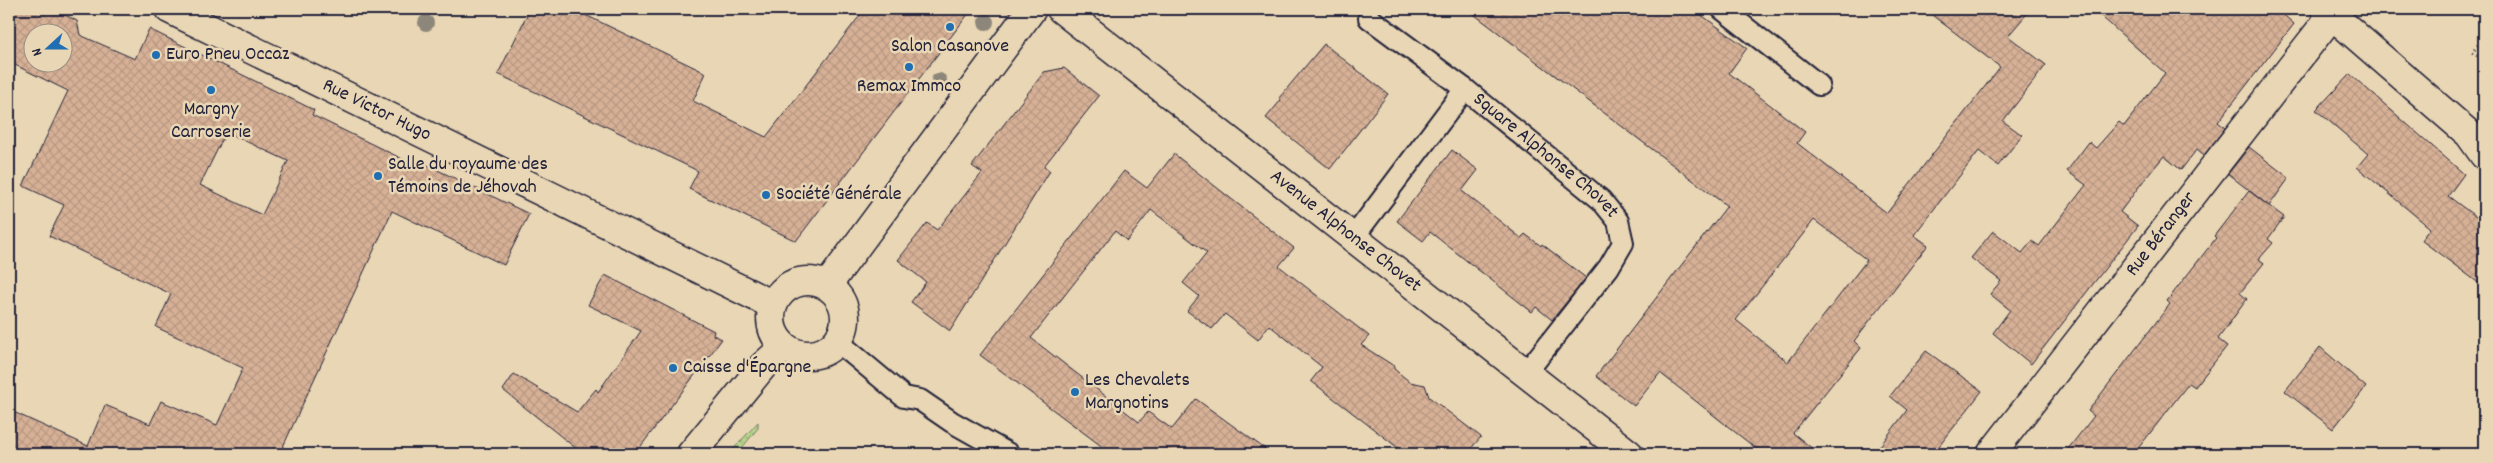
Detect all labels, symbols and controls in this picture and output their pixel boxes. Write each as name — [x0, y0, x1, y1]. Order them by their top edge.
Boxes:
marker: Salon Casanove — [944, 21, 956, 33]
north arrow — [22, 22, 72, 72]
place label: Salon Casanove — [891, 33, 1009, 61]
place label: Euro Pneu Occaz — [166, 41, 290, 69]
text: N — [27, 45, 48, 59]
marker: Euro Pneu Occaz — [150, 49, 162, 61]
marker: Remax Immco — [903, 61, 915, 73]
street label: Rue Victor Hugo — [317, 72, 436, 149]
place label: Remax Immco — [857, 73, 961, 101]
marker: Margny Carroserie — [205, 84, 217, 96]
street label: Square Alphonse Chovet — [1466, 86, 1625, 225]
place label: Margny Carroserie — [171, 96, 251, 147]
place label: Salle du royaume des Témoins de Jéhovah — [388, 151, 548, 202]
street label: Avenue Alphonse Chovet — [1263, 163, 1427, 300]
marker: Salle du royaume des Témoins de Jéhovah — [372, 170, 384, 182]
place label: Société Générale — [776, 181, 902, 209]
street label: Rue Béranger — [2120, 186, 2204, 283]
marker: Société Générale — [760, 189, 772, 201]
place label: Caisse d'Épargne — [683, 354, 812, 382]
marker: Caisse d'Épargne — [667, 362, 679, 374]
place label: Les Chevalets Margnotins — [1085, 367, 1190, 418]
marker: Les Chevalets Margnotins — [1069, 386, 1081, 398]

